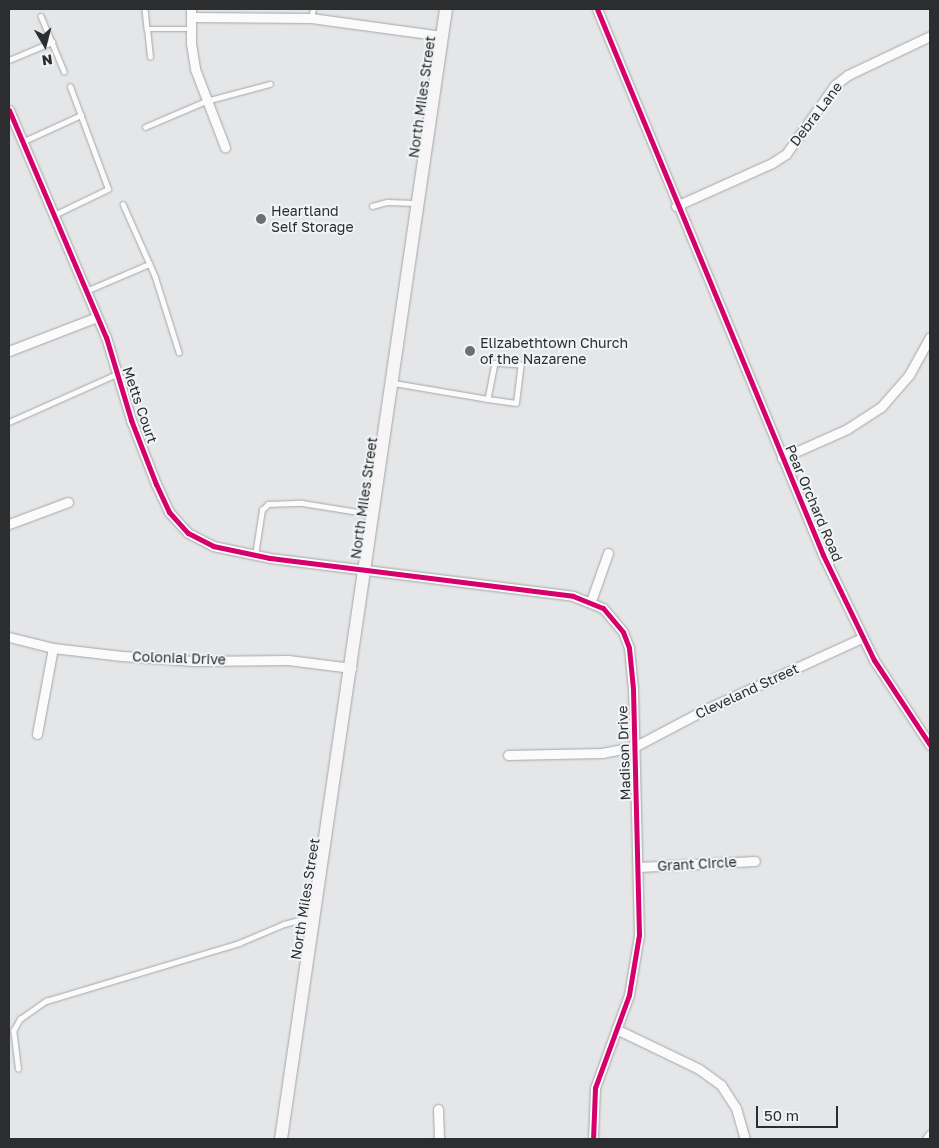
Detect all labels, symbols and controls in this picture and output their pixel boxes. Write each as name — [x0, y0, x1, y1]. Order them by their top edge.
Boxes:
north arrow — [20, 20, 70, 70]
street label: North Miles Street — [405, 35, 439, 159]
text: N — [41, 51, 54, 70]
street label: Debra Lane — [786, 79, 846, 149]
place label: Heartland Self Storage — [271, 203, 354, 236]
marker: Heartland Self Storage — [255, 213, 267, 225]
place label: Elizabethtown Church of the Nazarene — [480, 335, 628, 368]
marker: Elizabethtown Church of the Nazarene — [464, 345, 476, 357]
street label: Metts Court — [119, 365, 161, 445]
street label: North Miles Street — [347, 436, 381, 560]
street label: Pear Orchard Road — [782, 442, 846, 564]
street label: Colonial Drive — [132, 648, 226, 668]
street label: Cleveland Street — [693, 660, 801, 722]
street label: Madison Drive — [614, 705, 634, 801]
street label: North Miles Street — [287, 837, 323, 961]
street label: Grant Circle — [657, 854, 737, 874]
scale bar — [759, 1096, 842, 1128]
text: 50 m — [764, 1106, 799, 1124]

